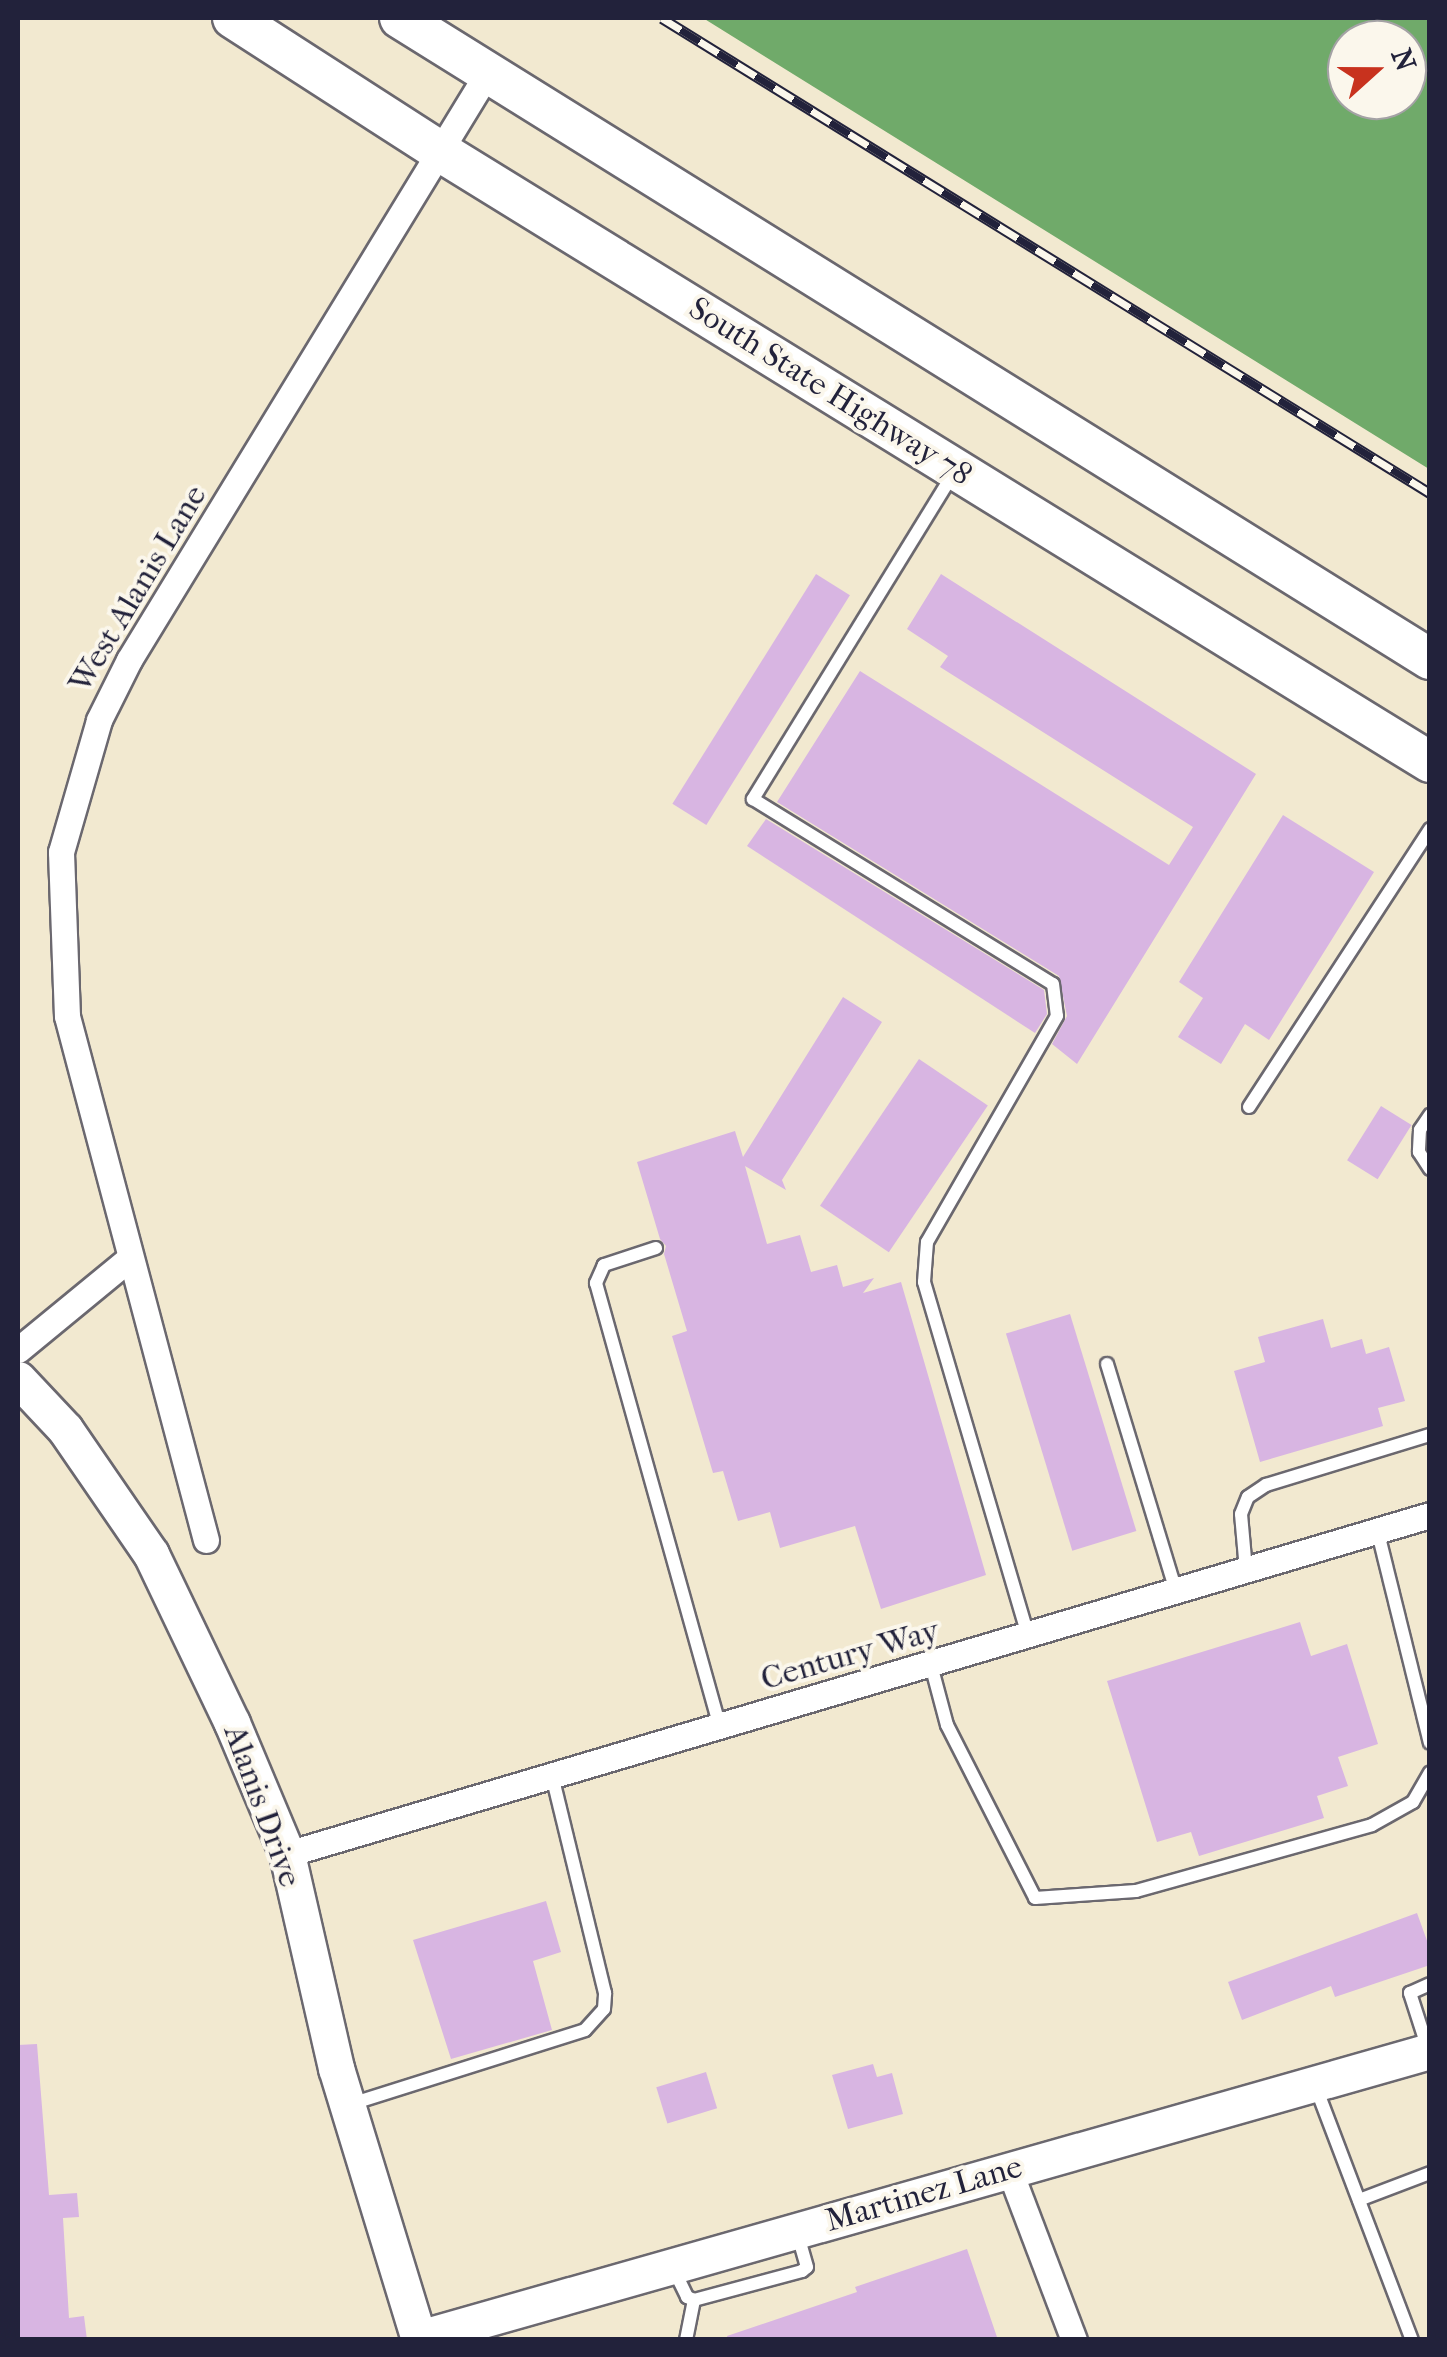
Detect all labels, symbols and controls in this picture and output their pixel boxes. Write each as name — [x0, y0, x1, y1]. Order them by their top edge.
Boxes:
north arrow — [1327, 20, 1427, 120]
text: N — [1384, 44, 1423, 76]
street label: South State Highway 78 — [682, 289, 978, 495]
street label: West Alanis Lane — [61, 478, 215, 700]
street label: Century Way — [757, 1611, 943, 1699]
street label: Alanis Drive — [215, 1720, 309, 1892]
street label: Martinez Lane — [821, 2148, 1027, 2240]

